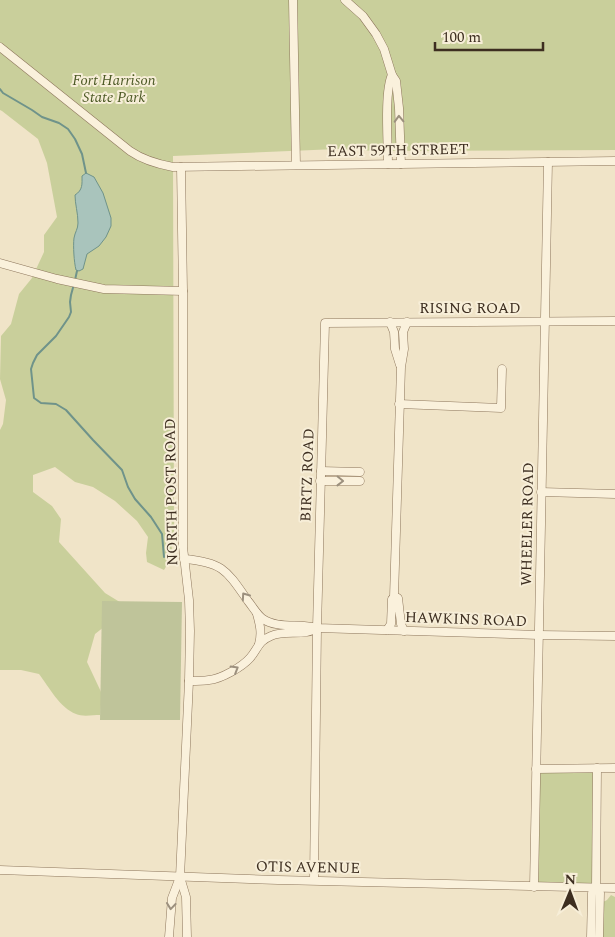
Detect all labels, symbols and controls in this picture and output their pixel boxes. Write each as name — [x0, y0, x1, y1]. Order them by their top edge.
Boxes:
scale bar — [435, 20, 542, 52]
text: 100 m — [442, 26, 481, 49]
park label: Fort Harrison State Park — [72, 69, 156, 109]
one-way arrow — [394, 114, 405, 122]
street label: EAST 59TH STREET — [327, 138, 469, 163]
street label: RISING ROAD — [419, 297, 521, 320]
street label: NORTH POST ROAD — [159, 418, 184, 566]
street label: BIRTZ ROAD — [294, 428, 321, 522]
street label: WHEELER ROAD — [515, 462, 540, 586]
one-way arrow — [337, 476, 345, 486]
one-way arrow — [242, 593, 251, 602]
street label: HAWKINS ROAD — [404, 606, 527, 633]
one-way arrow — [230, 665, 239, 675]
street label: OTIS AVENUE — [256, 855, 360, 880]
north arrow — [545, 867, 595, 917]
text: N — [564, 869, 576, 890]
one-way arrow — [166, 902, 177, 910]

